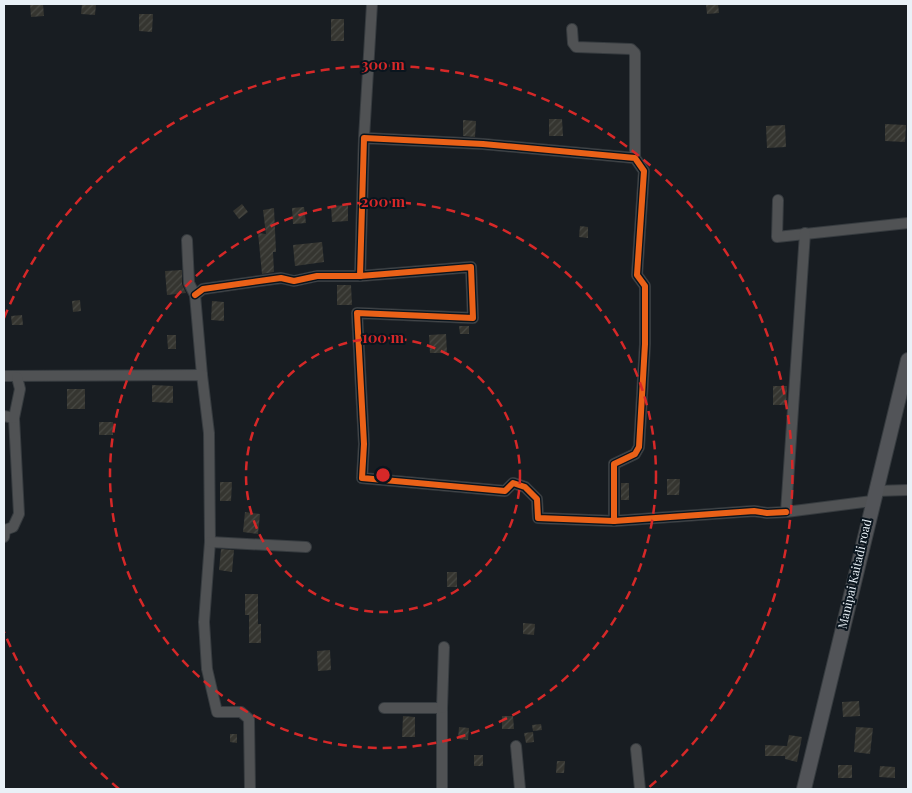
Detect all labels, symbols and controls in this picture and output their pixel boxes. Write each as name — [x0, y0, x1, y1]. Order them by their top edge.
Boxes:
text: 300 m — [361, 54, 405, 74]
text: 200 m — [361, 191, 406, 211]
text: 100 m — [362, 327, 405, 347]
centre of rings — [374, 466, 392, 484]
street label: Manipai Kaitadi road — [834, 517, 874, 630]

